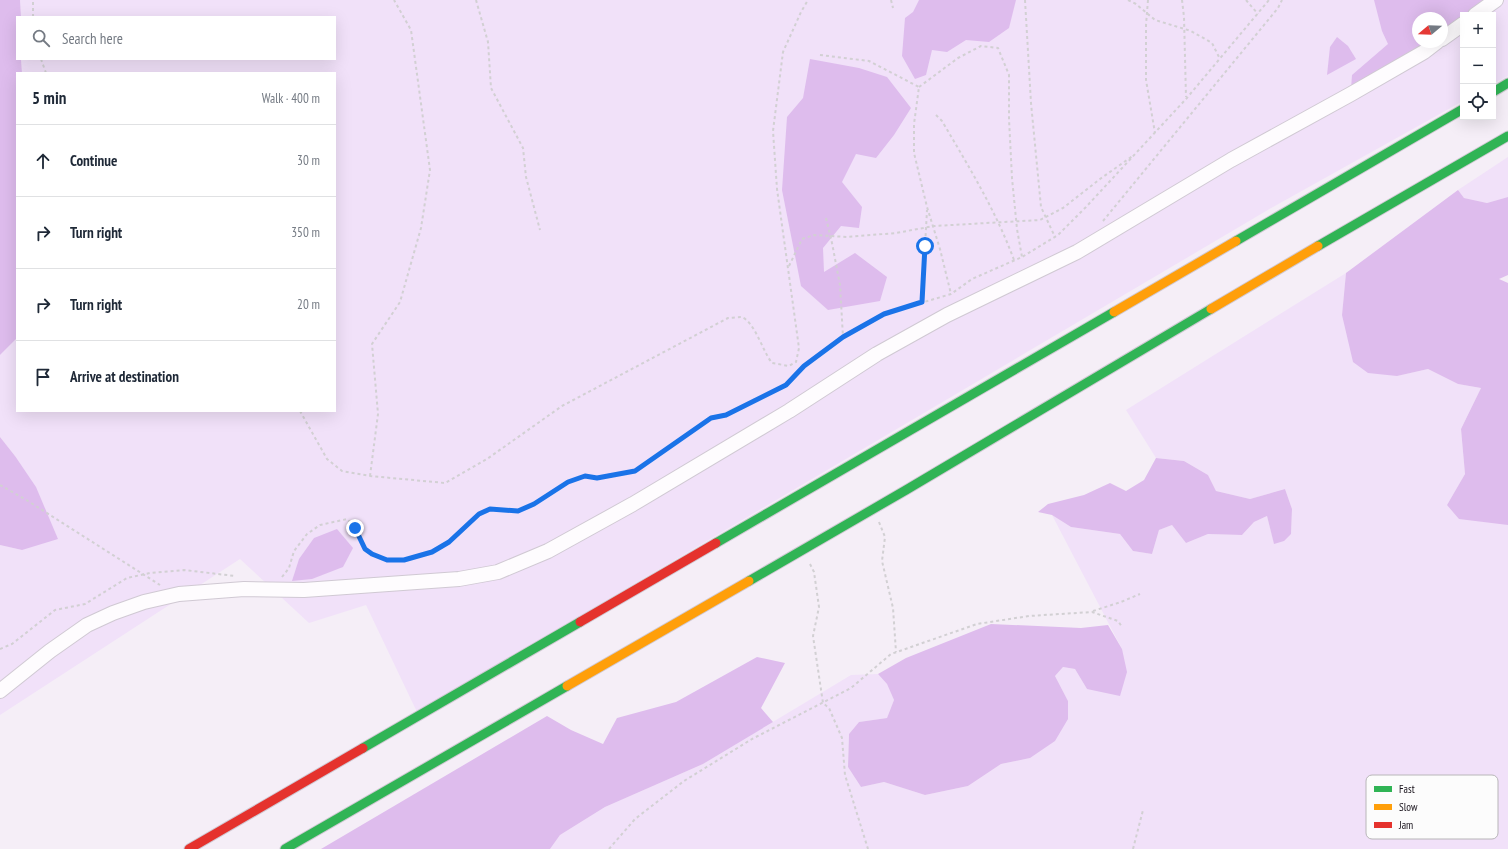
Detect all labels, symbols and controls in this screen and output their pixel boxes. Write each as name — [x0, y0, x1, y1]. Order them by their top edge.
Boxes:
north arrow — [1412, 12, 1448, 48]
map controls — [1460, 12, 1496, 120]
button: + — [1460, 12, 1496, 48]
search box — [16, 16, 336, 60]
icon: search — [30, 27, 52, 49]
text: Search here — [62, 29, 123, 48]
button: − — [1460, 48, 1496, 84]
button: locate — [1460, 84, 1496, 120]
text: 5 min — [32, 87, 66, 109]
text: Walk · 400 m — [262, 90, 320, 107]
icon: ahead — [32, 150, 54, 172]
text: Continue — [70, 151, 117, 170]
text: 30 m — [297, 152, 320, 169]
icon: right — [32, 222, 54, 244]
text: Turn right — [70, 223, 122, 242]
text: 350 m — [291, 224, 320, 241]
route start — [916, 237, 934, 255]
icon: right — [32, 294, 54, 316]
text: Turn right — [70, 295, 122, 314]
text: 20 m — [297, 296, 320, 313]
icon: arrive — [32, 366, 54, 388]
text: Arrive at destination — [70, 367, 179, 386]
route end — [346, 519, 364, 537]
legend — [1366, 775, 1498, 839]
text: Fast — [1399, 782, 1415, 796]
text: Slow — [1399, 800, 1418, 814]
text: Jam — [1398, 818, 1413, 832]

